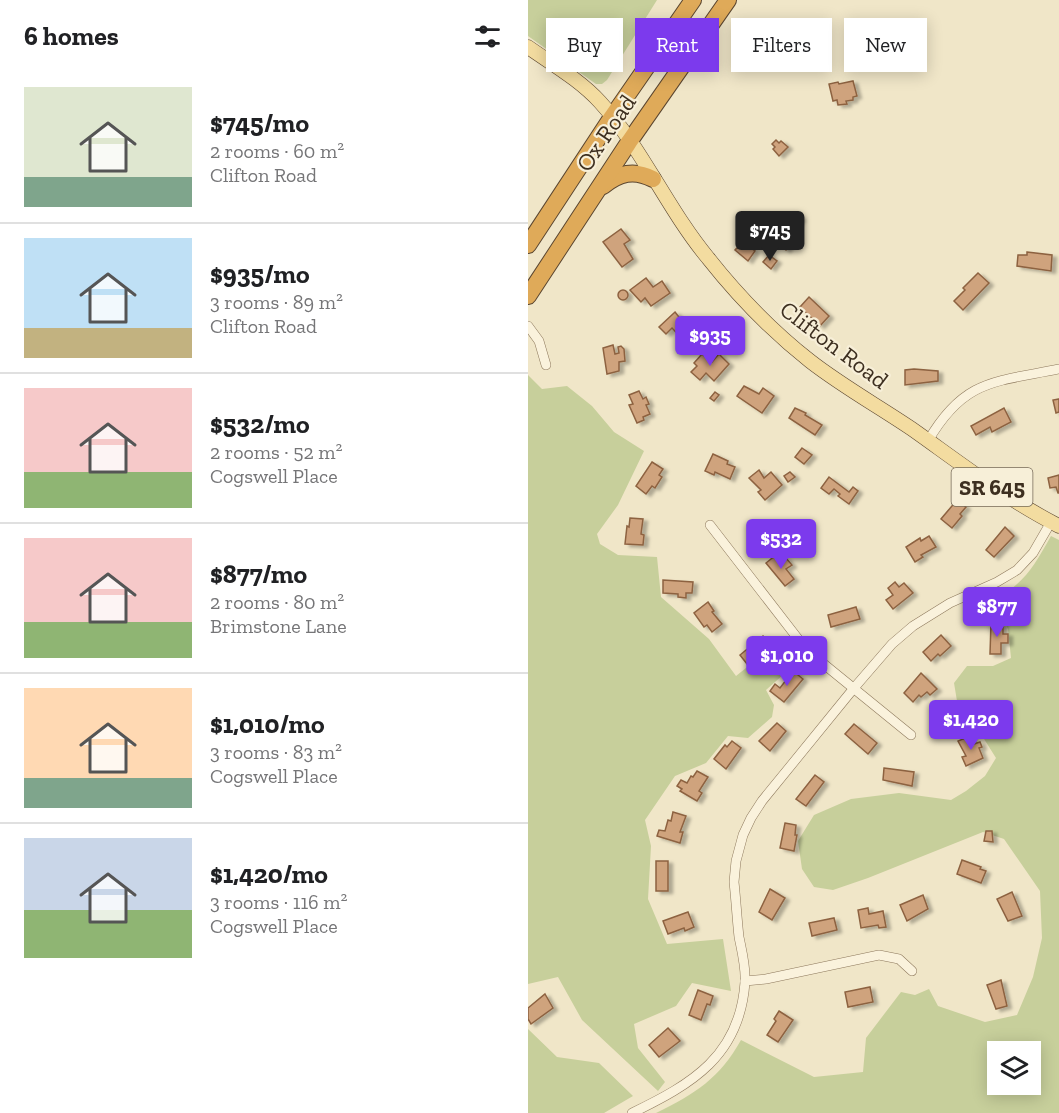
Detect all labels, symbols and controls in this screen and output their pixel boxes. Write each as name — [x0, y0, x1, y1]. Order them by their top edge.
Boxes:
chip: Buy — [546, 18, 623, 72]
chip: Rent — [635, 18, 719, 72]
chip: Filters — [731, 18, 832, 72]
chip: New — [844, 18, 927, 72]
text: 6 homes — [24, 20, 119, 52]
icon: filters — [471, 20, 504, 53]
street label: Ox Road — [569, 89, 642, 177]
text: $745/mo — [210, 107, 309, 139]
icon: home — [72, 111, 144, 183]
text: 2 rooms · 60 m² — [210, 139, 344, 163]
text: Clifton Road — [210, 163, 317, 187]
pin: $745 — [734, 211, 806, 262]
text: $745 — [749, 218, 791, 242]
text: $935/mo — [210, 258, 310, 290]
icon: home — [72, 262, 144, 334]
text: 3 rooms · 89 m² — [210, 290, 343, 314]
street label: Clifton Road — [774, 294, 894, 395]
text: Clifton Road — [210, 314, 317, 338]
pin: $935 — [674, 316, 746, 367]
text: $935 — [689, 323, 731, 347]
text: $532/mo — [210, 408, 310, 440]
icon: home — [72, 412, 144, 484]
text: 2 rooms · 52 m² — [210, 440, 343, 464]
text: Cogswell Place — [210, 464, 338, 488]
road number: SR 645 — [952, 468, 1032, 506]
pin: $532 — [745, 519, 817, 570]
text: $532 — [760, 526, 802, 550]
text: $877/mo — [210, 558, 307, 590]
icon: home — [72, 562, 144, 634]
pin: $877 — [961, 587, 1033, 638]
text: 2 rooms · 80 m² — [210, 590, 344, 614]
text: $877 — [977, 594, 1017, 618]
text: Brimstone Lane — [210, 614, 347, 638]
pin: $1,010 — [738, 636, 836, 687]
text: $1,010 — [760, 643, 814, 667]
pin: $1,420 — [922, 700, 1020, 751]
text: $1,420 — [943, 707, 999, 731]
text: $1,010/mo — [210, 708, 325, 740]
icon: home — [72, 712, 144, 784]
text: 3 rooms · 83 m² — [210, 740, 342, 764]
text: Cogswell Place — [210, 764, 338, 788]
text: $1,420/mo — [210, 858, 328, 890]
icon: home — [72, 862, 144, 934]
text: 3 rooms · 116 m² — [210, 890, 347, 914]
text: Cogswell Place — [210, 914, 338, 938]
map controls — [987, 1041, 1041, 1095]
button: layers — [987, 1041, 1041, 1095]

